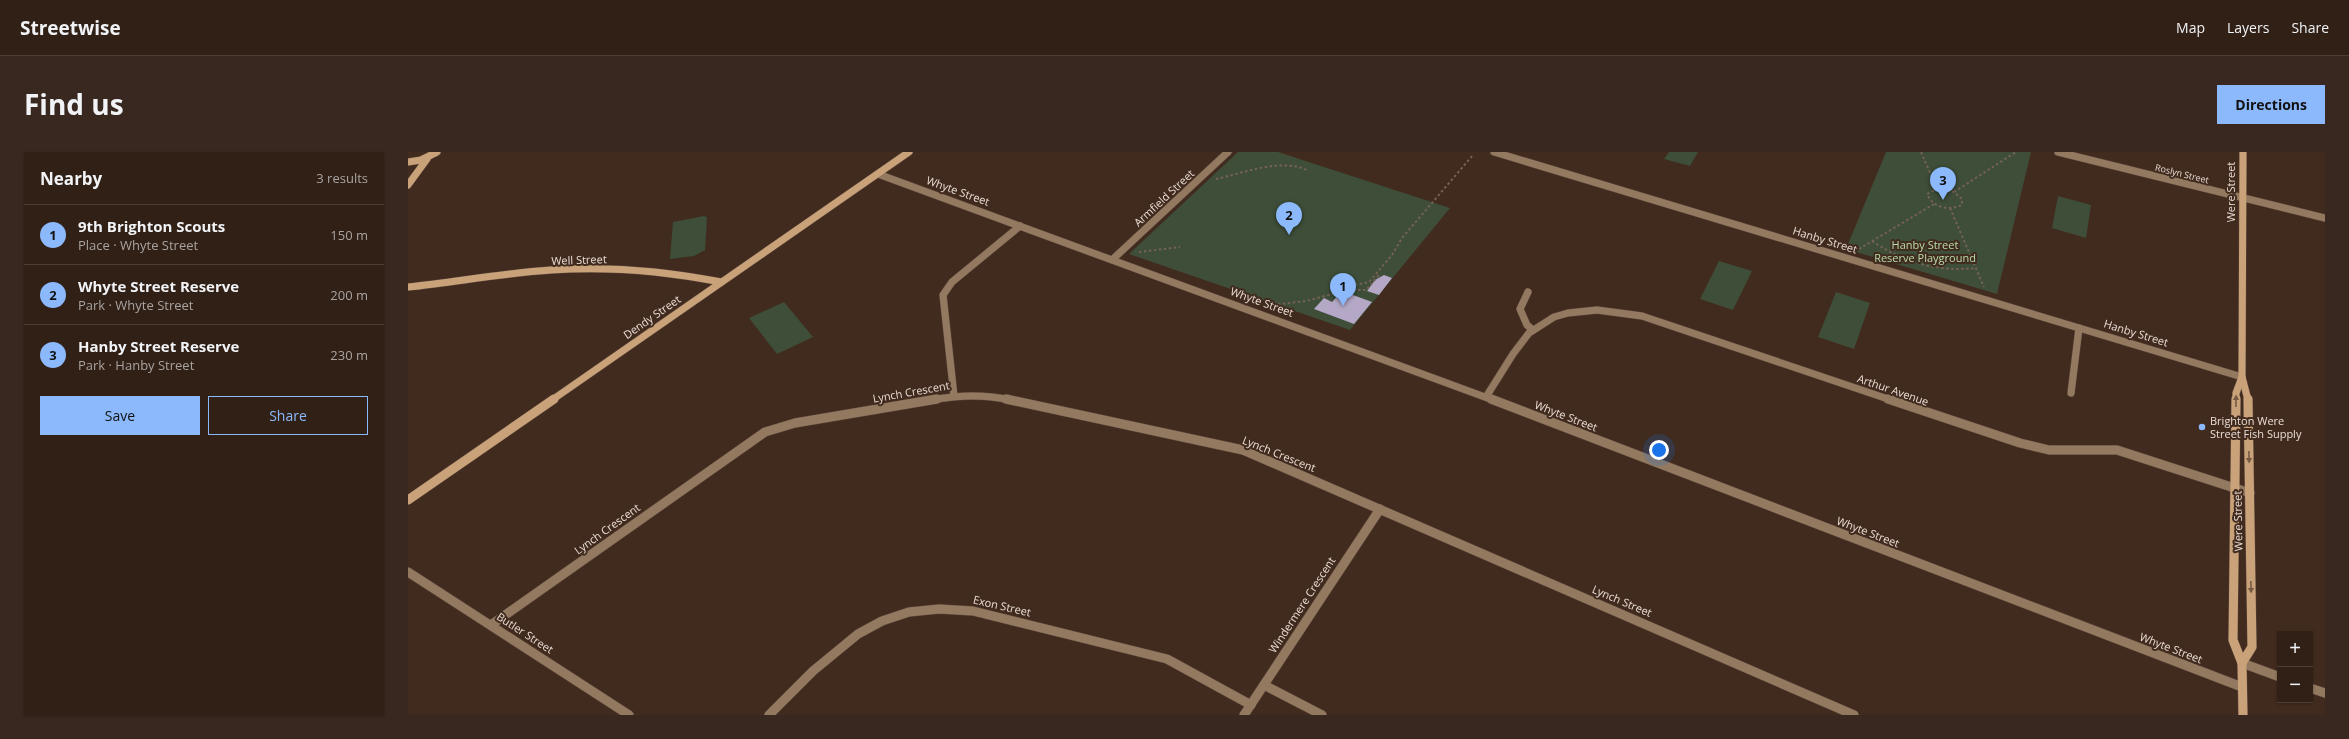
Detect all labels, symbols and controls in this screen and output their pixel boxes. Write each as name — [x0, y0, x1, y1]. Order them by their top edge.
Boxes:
text: Streetwise — [20, 15, 121, 41]
text: Map — [2176, 18, 2205, 37]
text: Layers — [2227, 18, 2269, 37]
text: Share — [2291, 18, 2329, 37]
text: Find us — [24, 85, 124, 123]
button: Directions — [2217, 85, 2325, 124]
street label: Roslyn Street — [2154, 161, 2210, 186]
street label: Were Street — [2223, 162, 2238, 222]
street label: Armfield Street — [1130, 166, 1197, 230]
text: Nearby — [40, 167, 102, 190]
pin: 3 — [1930, 167, 1956, 200]
text: 3 results — [316, 169, 368, 187]
street label: Whyte Street — [925, 172, 992, 209]
pin: 2 — [1276, 202, 1302, 235]
text: 9th Brighton Scouts — [78, 216, 225, 236]
street label: Hanby Street — [1791, 223, 1859, 256]
text: 1 — [49, 226, 57, 244]
text: 150 m — [330, 226, 368, 244]
text: Place · Whyte Street — [78, 236, 198, 254]
park label: Hanby Street Reserve Playground — [1874, 237, 1976, 265]
street label: Well Street — [551, 251, 607, 268]
pin: 1 — [1330, 273, 1356, 306]
text: Whyte Street Reserve — [78, 276, 239, 296]
street label: Whyte Street — [1229, 283, 1296, 320]
text: 2 — [49, 286, 57, 304]
text: 200 m — [330, 286, 368, 304]
street label: Dendy Street — [620, 291, 683, 342]
text: Park · Whyte Street — [78, 296, 193, 314]
street label: Hanby Street — [2102, 316, 2170, 349]
text: Hanby Street Reserve — [78, 336, 239, 356]
text: 3 — [49, 346, 57, 364]
text: 230 m — [330, 346, 368, 364]
text: Park · Hanby Street — [78, 356, 194, 374]
street label: Arthur Avenue — [1855, 370, 1931, 409]
street label: Lynch Crescent — [871, 377, 951, 406]
one-way arrow — [2232, 395, 2239, 407]
button: Save — [40, 396, 200, 435]
button: Share — [208, 396, 368, 435]
street label: Whyte Street — [1533, 397, 1600, 434]
place label: Brighton Were Street Fish Supply — [2210, 413, 2302, 441]
marker: Brighton Were Street Fish Supply — [2197, 422, 2207, 432]
street label: Lynch Crescent — [1240, 432, 1318, 475]
your location — [1649, 440, 1669, 460]
one-way arrow — [2246, 451, 2252, 464]
street label: Were Street — [2229, 491, 2246, 551]
street label: Lynch Crescent — [571, 500, 643, 558]
street label: Whyte Street — [1835, 513, 1902, 550]
street label: Windermere Crescent — [1265, 554, 1338, 656]
street label: Lynch Street — [1590, 581, 1654, 620]
one-way arrow — [2248, 581, 2254, 594]
street label: Exon Street — [972, 592, 1033, 619]
street label: Butler Street — [494, 609, 557, 657]
street label: Whyte Street — [2138, 629, 2205, 666]
map controls — [2277, 631, 2313, 703]
button: + — [2277, 631, 2313, 667]
button: − — [2277, 667, 2313, 703]

